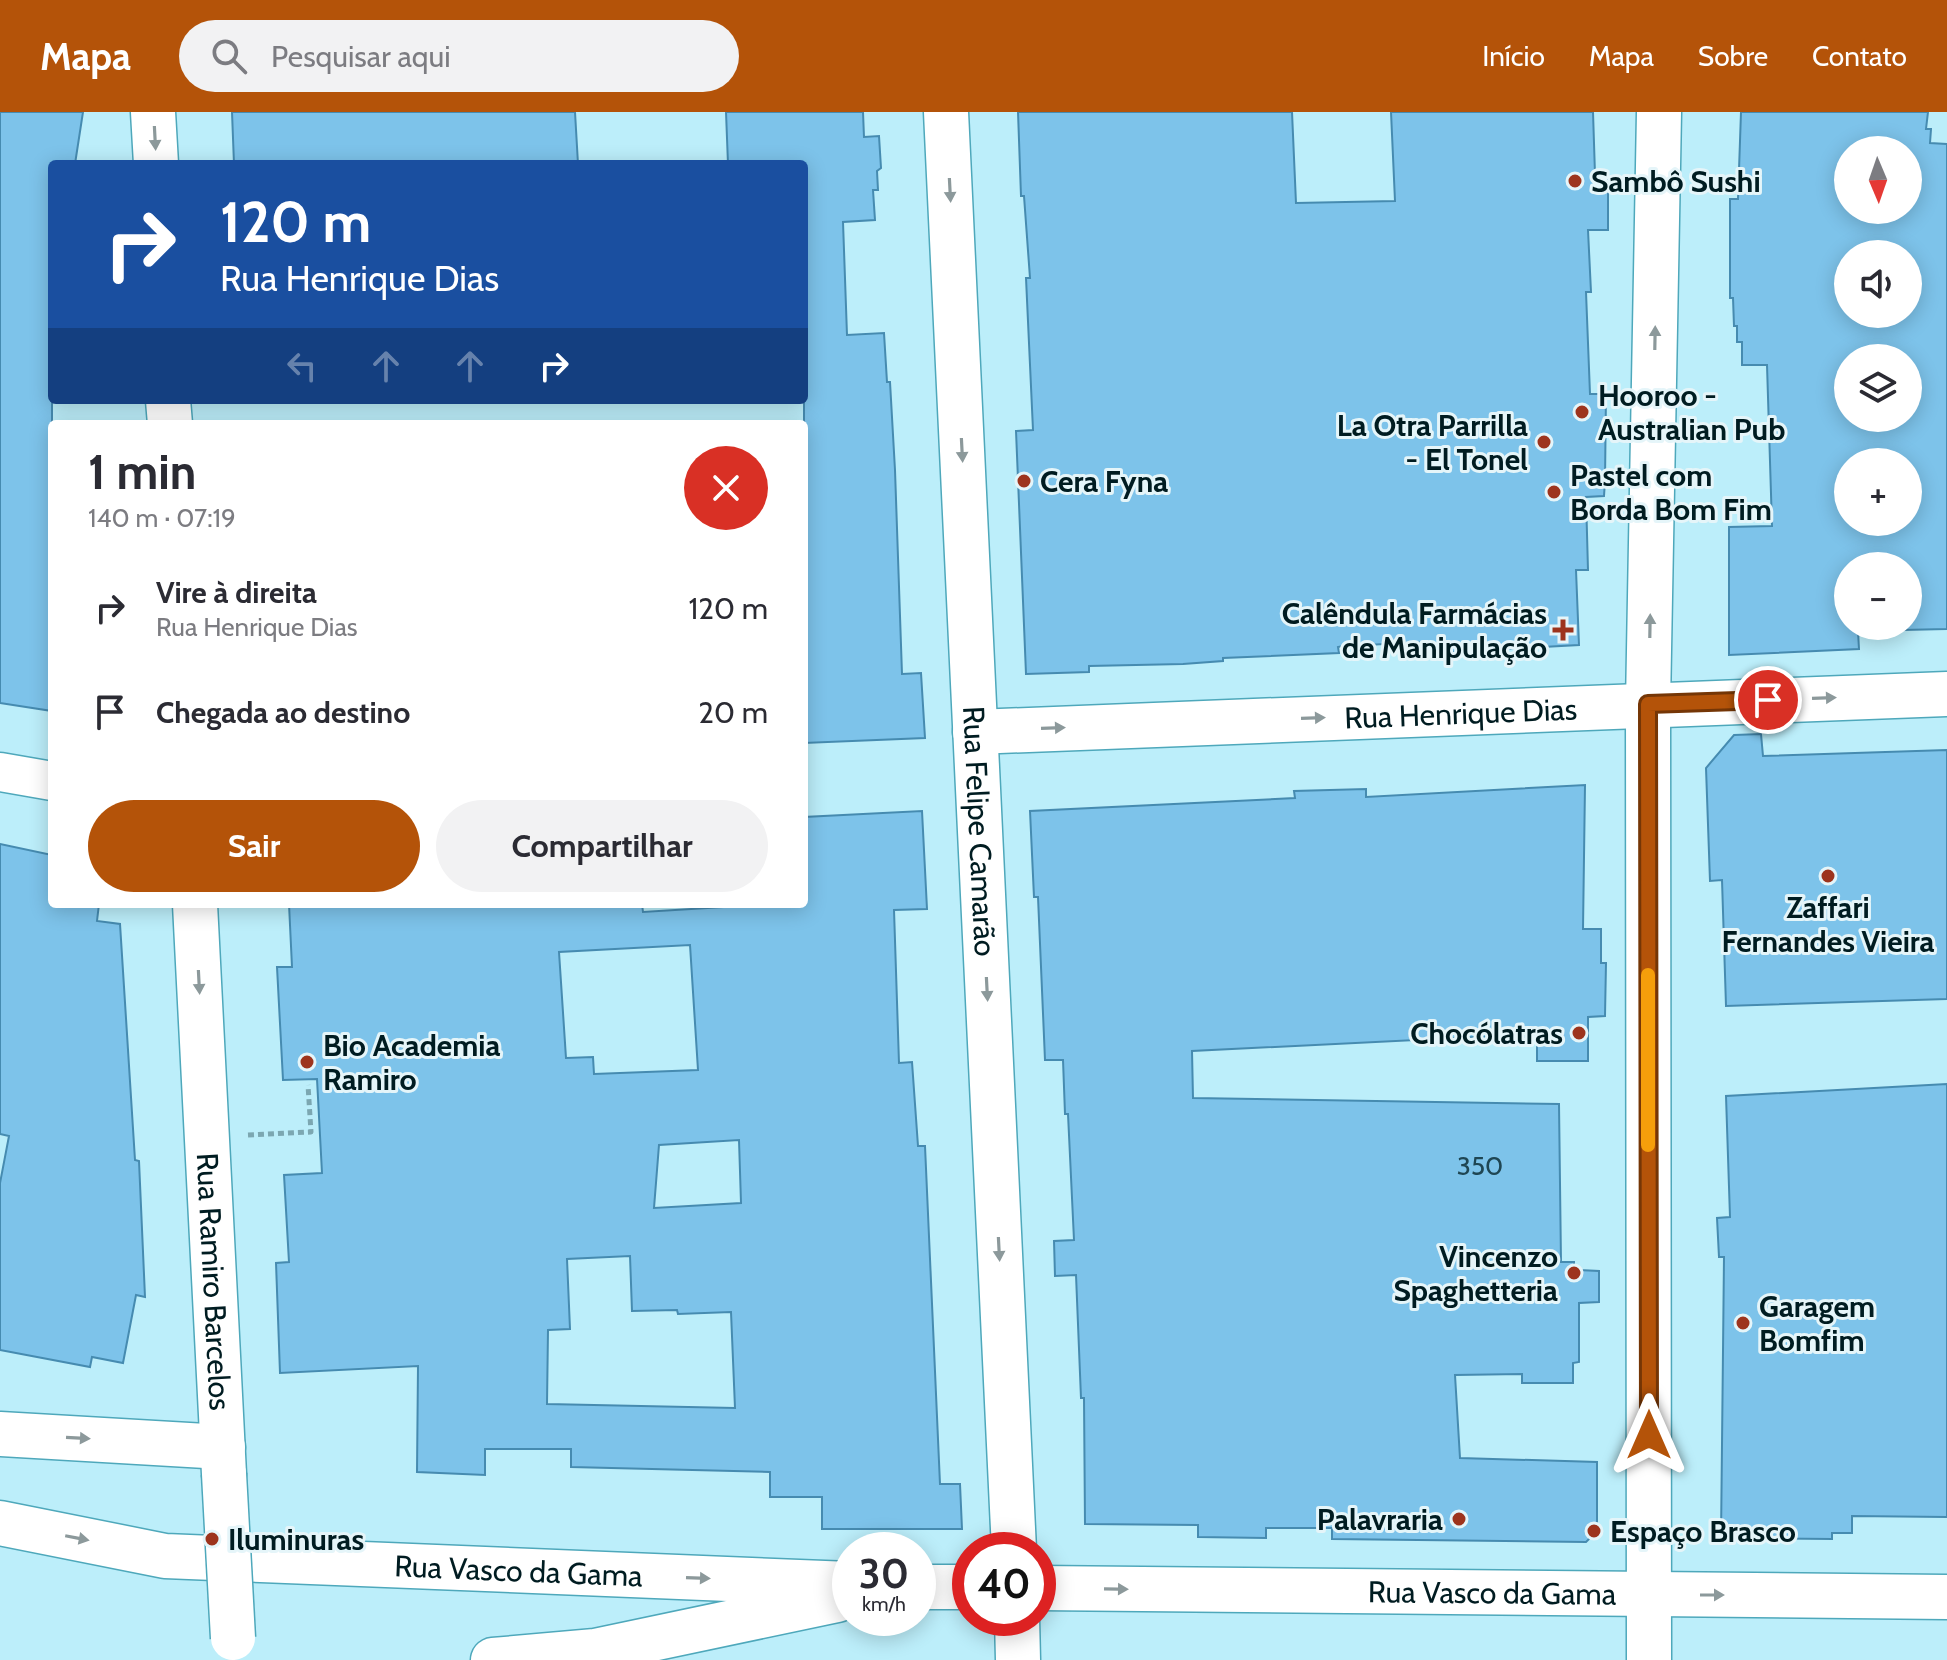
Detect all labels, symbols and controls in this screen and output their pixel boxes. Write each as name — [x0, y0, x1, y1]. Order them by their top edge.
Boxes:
search box — [179, 20, 739, 92]
text: Mapa — [40, 33, 131, 80]
icon: search — [207, 34, 251, 78]
text: Pesquisar aqui — [271, 38, 451, 75]
text: Início — [1482, 39, 1545, 73]
text: Mapa — [1589, 39, 1654, 73]
text: Sobre — [1698, 39, 1768, 73]
text: Contato — [1812, 39, 1907, 73]
one-way arrow — [148, 126, 161, 151]
north arrow — [1834, 136, 1922, 224]
map controls — [1834, 136, 1922, 640]
place label: Sambô Sushi — [1591, 163, 1761, 200]
marker: Sambô Sushi — [1566, 172, 1584, 190]
one-way arrow — [943, 178, 956, 203]
text: 120 m — [220, 188, 371, 256]
icon: right — [88, 192, 192, 296]
button: sound — [1834, 240, 1922, 328]
text: Rua Henrique Dias — [220, 256, 499, 300]
one-way arrow — [1649, 325, 1661, 350]
icon: left — [280, 344, 324, 388]
icon: ahead — [364, 344, 408, 388]
icon: ahead — [448, 344, 492, 388]
icon: right — [532, 344, 576, 388]
button: layers — [1834, 344, 1922, 432]
place label: Hooroo - Australian Pub — [1598, 377, 1785, 448]
marker: Hooroo - Australian Pub — [1573, 403, 1591, 421]
place label: La Otra Parrilla - El Tonel — [1337, 407, 1528, 478]
marker: La Otra Parrilla - El Tonel — [1535, 433, 1553, 451]
one-way arrow — [956, 438, 969, 463]
text: 1 min — [88, 443, 196, 501]
button: close — [684, 446, 768, 530]
button: + — [1834, 448, 1922, 536]
place label: Pastel com Borda Bom Fim — [1570, 457, 1772, 528]
place label: Cera Fyna — [1040, 463, 1168, 500]
marker: Cera Fyna — [1015, 472, 1033, 490]
marker: Pastel com Borda Bom Fim — [1545, 483, 1563, 501]
text: 140 m · 07:19 — [88, 502, 236, 534]
button: − — [1834, 552, 1922, 640]
text: Vire à direita — [156, 574, 317, 611]
icon: right — [88, 586, 132, 630]
text: 120 m — [688, 590, 768, 627]
place label: Calêndula Farmácias de Manipulação — [1282, 595, 1547, 666]
text: Rua Henrique Dias — [156, 611, 358, 643]
one-way arrow — [1643, 613, 1656, 638]
marker: Calêndula Farmácias de Manipulação — [1554, 621, 1572, 639]
pin — [1734, 666, 1802, 734]
icon: arrive — [1746, 678, 1790, 722]
icon: arrive — [88, 690, 132, 734]
street label: Rua Henrique Dias — [1344, 690, 1578, 736]
one-way arrow — [1812, 692, 1837, 705]
text: Chegada ao destino — [156, 694, 410, 731]
text: 20 m — [698, 694, 768, 731]
street label: Rua Felipe Camarão — [956, 705, 1004, 957]
one-way arrow — [1301, 711, 1326, 724]
one-way arrow — [1041, 722, 1066, 735]
button: Sair — [88, 800, 420, 892]
button: Compartilhar — [436, 800, 768, 892]
marker: Zaffari Fernandes Vieira — [1819, 867, 1837, 885]
place label: Zaffari Fernandes Vieira — [1721, 889, 1935, 960]
one-way arrow — [192, 970, 205, 995]
one-way arrow — [981, 977, 994, 1002]
place label: Chocólatras — [1410, 1015, 1563, 1052]
marker: Chocólatras — [1570, 1024, 1588, 1042]
place label: Bio Academia Ramiro — [323, 1027, 500, 1098]
marker: Bio Academia Ramiro — [298, 1053, 316, 1071]
house number: 350 — [1457, 1150, 1503, 1182]
street label: Rua Ramiro Barcelos — [189, 1152, 239, 1411]
one-way arrow — [993, 1237, 1006, 1262]
place label: Vincenzo Spaghetteria — [1394, 1238, 1558, 1309]
marker: Vincenzo Spaghetteria — [1565, 1264, 1583, 1282]
place label: Garagem Bomfim — [1759, 1288, 1875, 1359]
marker: Garagem Bomfim — [1734, 1314, 1752, 1332]
position arrow — [1607, 1393, 1691, 1477]
one-way arrow — [66, 1432, 91, 1445]
place label: Palavraria — [1317, 1501, 1443, 1538]
marker: Palavraria — [1450, 1510, 1468, 1528]
place label: Espaço Brasco — [1610, 1513, 1796, 1550]
place label: Iluminuras — [228, 1521, 364, 1558]
marker: Espaço Brasco — [1585, 1522, 1603, 1540]
marker: Iluminuras — [203, 1530, 221, 1548]
speed limit sign: 40 — [952, 1532, 1056, 1636]
one-way arrow — [64, 1533, 89, 1545]
street label: Rua Vasco da Gama — [394, 1547, 644, 1594]
text: 30 — [859, 1549, 909, 1598]
one-way arrow — [686, 1572, 711, 1585]
street label: Rua Vasco da Gama — [1368, 1573, 1617, 1612]
one-way arrow — [1104, 1583, 1129, 1595]
one-way arrow — [1700, 1589, 1725, 1601]
text: km/h — [862, 1592, 906, 1616]

